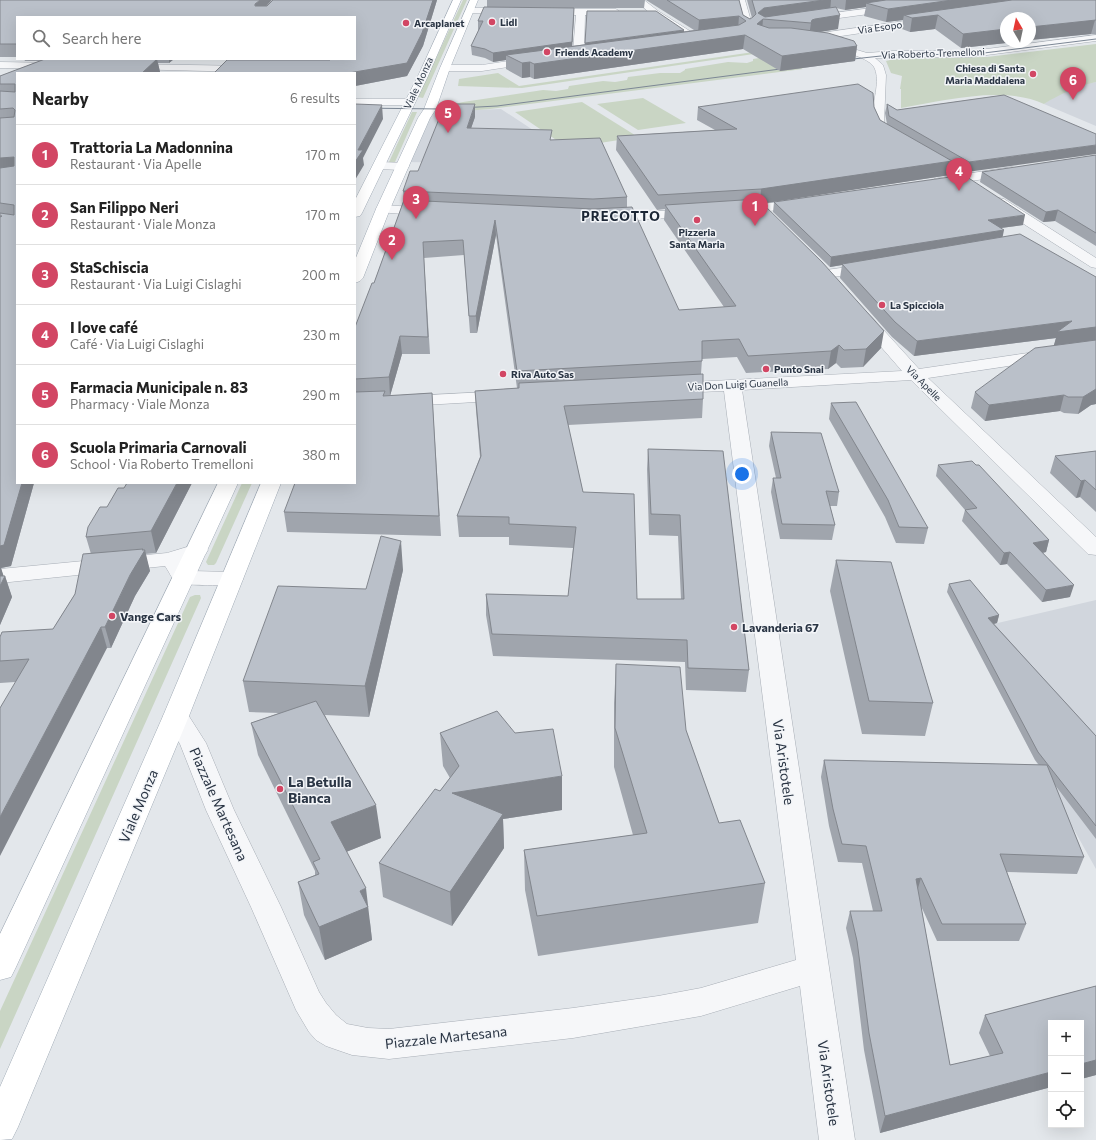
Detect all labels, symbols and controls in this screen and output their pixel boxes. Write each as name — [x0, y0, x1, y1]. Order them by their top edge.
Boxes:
north arrow — [1000, 12, 1036, 48]
search box — [16, 16, 356, 60]
place label: Lidl — [500, 16, 517, 28]
place label: Arcaplanet — [414, 17, 464, 29]
marker: Lidl — [487, 17, 497, 27]
marker: Arcaplanet — [401, 18, 411, 28]
street label: Via Esopo — [857, 18, 903, 36]
icon: search — [30, 27, 52, 49]
text: Search here — [62, 29, 141, 47]
street label: Via Roberto Tremelloni — [881, 45, 985, 61]
place label: Friends Academy — [555, 46, 634, 58]
marker: Friends Academy — [542, 47, 552, 57]
street label: Viale Monza — [401, 55, 435, 111]
place label: Chiesa di Santa Maria Maddalena — [945, 62, 1025, 86]
pin: 6 — [1060, 67, 1086, 100]
marker: Chiesa di Santa Maria Maddalena — [1028, 69, 1038, 79]
text: Nearby — [32, 88, 89, 109]
text: 6 results — [290, 90, 340, 106]
pin: 5 — [435, 100, 461, 133]
text: Trattoria La Madonnina — [70, 138, 233, 156]
text: 1 — [42, 147, 48, 163]
text: 170 m — [305, 147, 340, 163]
text: Restaurant · Via Apelle — [70, 156, 202, 172]
pin: 4 — [946, 158, 972, 191]
pin: 3 — [403, 186, 429, 219]
pin: 1 — [742, 193, 768, 226]
text: San Filippo Neri — [70, 198, 179, 216]
text: 2 — [41, 207, 49, 223]
text: 170 m — [305, 207, 340, 223]
district label: PRECOTTO — [581, 208, 661, 224]
marker: Pizzeria Santa Maria — [692, 215, 702, 225]
text: Restaurant · Viale Monza — [70, 216, 216, 232]
place label: Pizzeria Santa Maria — [669, 226, 725, 250]
pin: 2 — [379, 227, 405, 260]
text: StaSchiscia — [70, 258, 149, 276]
text: 3 — [41, 267, 49, 283]
text: 200 m — [302, 267, 340, 283]
text: Restaurant · Via Luigi Cislaghi — [70, 276, 242, 292]
place label: La Spicciola — [890, 299, 944, 311]
marker: La Spicciola — [877, 300, 887, 310]
text: I love café — [70, 318, 138, 336]
text: 4 — [41, 327, 49, 343]
text: 230 m — [303, 327, 340, 343]
text: Café · Via Luigi Cislaghi — [70, 336, 204, 352]
place label: Punto Snai — [774, 363, 824, 375]
street label: Via Apelle — [904, 363, 944, 403]
marker: Punto Snai — [761, 364, 771, 374]
place label: Riva Auto Sas — [511, 368, 574, 380]
marker: Riva Auto Sas — [498, 369, 508, 379]
street label: Via Don Luigi Guanella — [687, 375, 789, 393]
text: Farmacia Municipale n. 83 — [70, 378, 248, 396]
text: 5 — [41, 387, 49, 403]
text: 290 m — [303, 387, 340, 403]
text: Pharmacy · Viale Monza — [70, 396, 210, 412]
text: Scuola Primaria Carnovali — [70, 438, 247, 456]
text: 6 — [41, 447, 49, 463]
text: 380 m — [302, 447, 340, 463]
text: School · Via Roberto Tremelloni — [70, 456, 254, 472]
your location — [732, 464, 752, 484]
place label: Vange Cars — [120, 609, 182, 623]
marker: Vange Cars — [107, 611, 117, 621]
place label: Lavanderia 67 — [742, 620, 819, 634]
marker: Lavanderia 67 — [729, 622, 739, 632]
street label: Via Aristotele — [770, 718, 798, 806]
street label: Piazzale Martesana — [186, 744, 252, 864]
street label: Viale Monza — [115, 767, 161, 845]
place label: La Betulla Bianca — [288, 773, 352, 806]
marker: La Betulla Bianca — [275, 784, 285, 794]
map controls — [1048, 1020, 1084, 1128]
button: + — [1048, 1020, 1084, 1056]
street label: Piazzale Martesana — [384, 1022, 508, 1052]
street label: Via Aristotele — [815, 1039, 843, 1127]
button: − — [1048, 1056, 1084, 1092]
button: locate — [1048, 1092, 1084, 1128]

